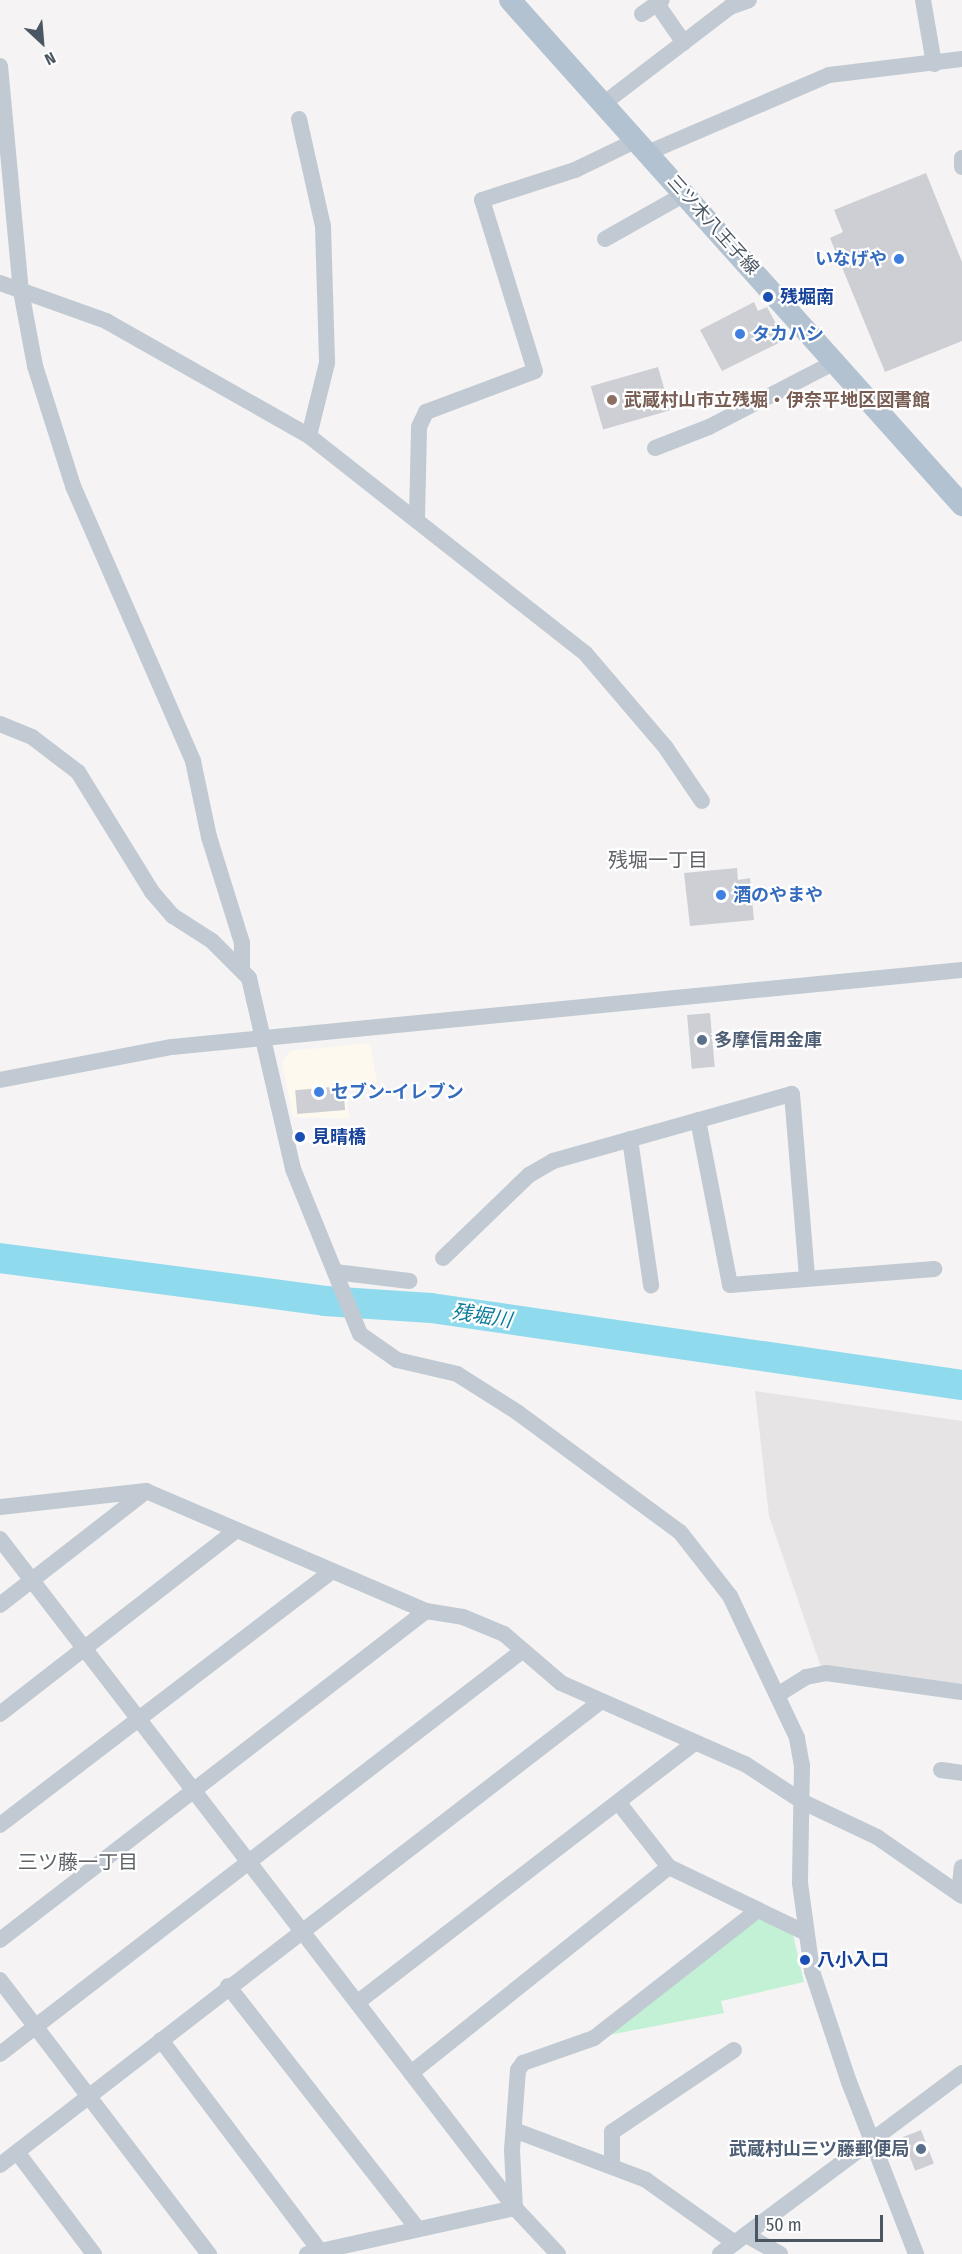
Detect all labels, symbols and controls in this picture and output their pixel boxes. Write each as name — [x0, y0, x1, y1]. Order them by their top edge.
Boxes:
north arrow — [12, 12, 72, 72]
text: N — [42, 48, 59, 69]
street label: 三ツ木八王子線 — [663, 171, 763, 279]
place label: いなげや — [815, 248, 887, 270]
marker: いなげや — [892, 252, 906, 266]
place label: 残堀南 — [780, 286, 834, 308]
marker: 残堀南 — [761, 290, 775, 304]
place label: タカハシ — [752, 323, 824, 345]
marker: タカハシ — [733, 327, 747, 341]
place label: 武蔵村山市立残堀・伊奈平地区図書館 — [624, 389, 930, 411]
marker: 武蔵村山市立残堀・伊奈平地区図書館 — [605, 393, 619, 407]
district label: 残堀一丁目 — [608, 848, 708, 872]
place label: 酒のやまや — [733, 884, 823, 906]
marker: 酒のやまや — [714, 888, 728, 902]
place label: 多摩信用金庫 — [714, 1029, 822, 1051]
marker: 多摩信用金庫 — [695, 1033, 709, 1047]
place label: セブン-イレブン — [331, 1081, 464, 1103]
marker: セブン-イレブン — [312, 1085, 326, 1099]
place label: 見晴橋 — [312, 1126, 366, 1148]
marker: 見晴橋 — [293, 1130, 307, 1144]
water label: 残堀川 — [450, 1299, 514, 1333]
district label: 三ツ藤一丁目 — [18, 1850, 138, 1874]
place label: 八小入口 — [817, 1949, 889, 1971]
marker: 八小入口 — [798, 1953, 812, 1967]
place label: 武蔵村山三ツ藤郵便局 — [729, 2138, 909, 2160]
marker: 武蔵村山三ツ藤郵便局 — [914, 2142, 928, 2156]
scale bar — [758, 2203, 886, 2241]
text: 50 m — [766, 2214, 802, 2236]

